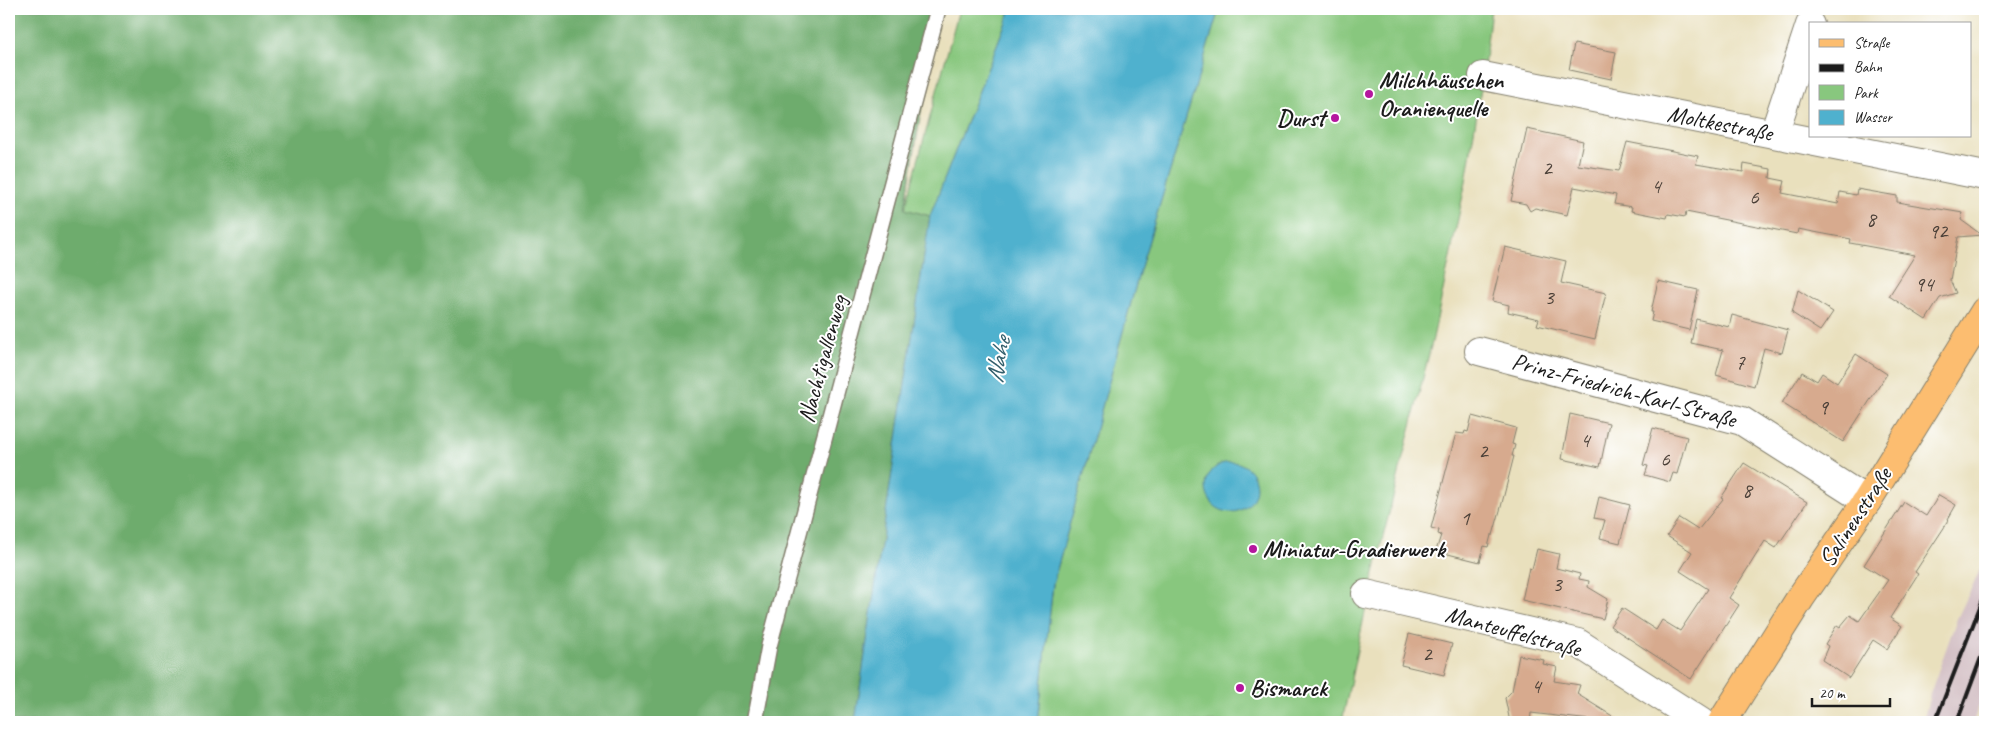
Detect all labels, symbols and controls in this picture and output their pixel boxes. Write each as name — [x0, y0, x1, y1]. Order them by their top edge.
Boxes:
legend — [1809, 22, 1972, 138]
text: Straße — [1854, 34, 1890, 53]
text: Bahn — [1854, 58, 1882, 77]
place label: Milchhäuschen Oranienquelle — [1379, 65, 1504, 123]
text: Park — [1854, 84, 1879, 103]
marker: Milchhäuschen Oranienquelle — [1363, 88, 1375, 100]
street label: Moltkestraße — [1665, 98, 1777, 148]
place label: Durst — [1277, 103, 1329, 133]
text: Wasser — [1854, 108, 1893, 127]
marker: Durst — [1329, 112, 1341, 124]
house number: 2 — [1542, 155, 1553, 181]
house number: 4 — [1651, 173, 1663, 199]
house number: 6 — [1749, 184, 1759, 210]
house number: 8 — [1866, 206, 1878, 232]
house number: 92 — [1929, 218, 1949, 244]
house number: 94 — [1915, 271, 1936, 297]
house number: 3 — [1544, 284, 1555, 310]
street label: Nachtigallenweg — [791, 291, 854, 426]
water label: Nahe — [978, 331, 1019, 385]
street label: Prinz-Friedrich-Karl-Straße — [1509, 346, 1741, 435]
house number: 7 — [1735, 349, 1746, 375]
house number: 9 — [1818, 394, 1829, 420]
house number: 4 — [1580, 427, 1592, 453]
house number: 2 — [1478, 438, 1489, 464]
house number: 6 — [1660, 446, 1670, 472]
street label: Salinenstraße — [1812, 460, 1899, 572]
house number: 8 — [1742, 477, 1754, 503]
house number: 1 — [1460, 505, 1471, 531]
place label: Miniatur-Gradierwerk — [1263, 534, 1447, 564]
marker: Miniatur-Gradierwerk — [1247, 543, 1259, 555]
house number: 3 — [1552, 571, 1563, 597]
street label: Manteuffelstraße — [1442, 599, 1586, 664]
house number: 2 — [1422, 641, 1433, 667]
place label: Bismarck — [1250, 673, 1329, 703]
house number: 4 — [1531, 673, 1543, 699]
scale bar — [1812, 676, 1889, 708]
marker: Bismarck — [1234, 682, 1246, 694]
text: 20 m — [1819, 684, 1846, 703]

